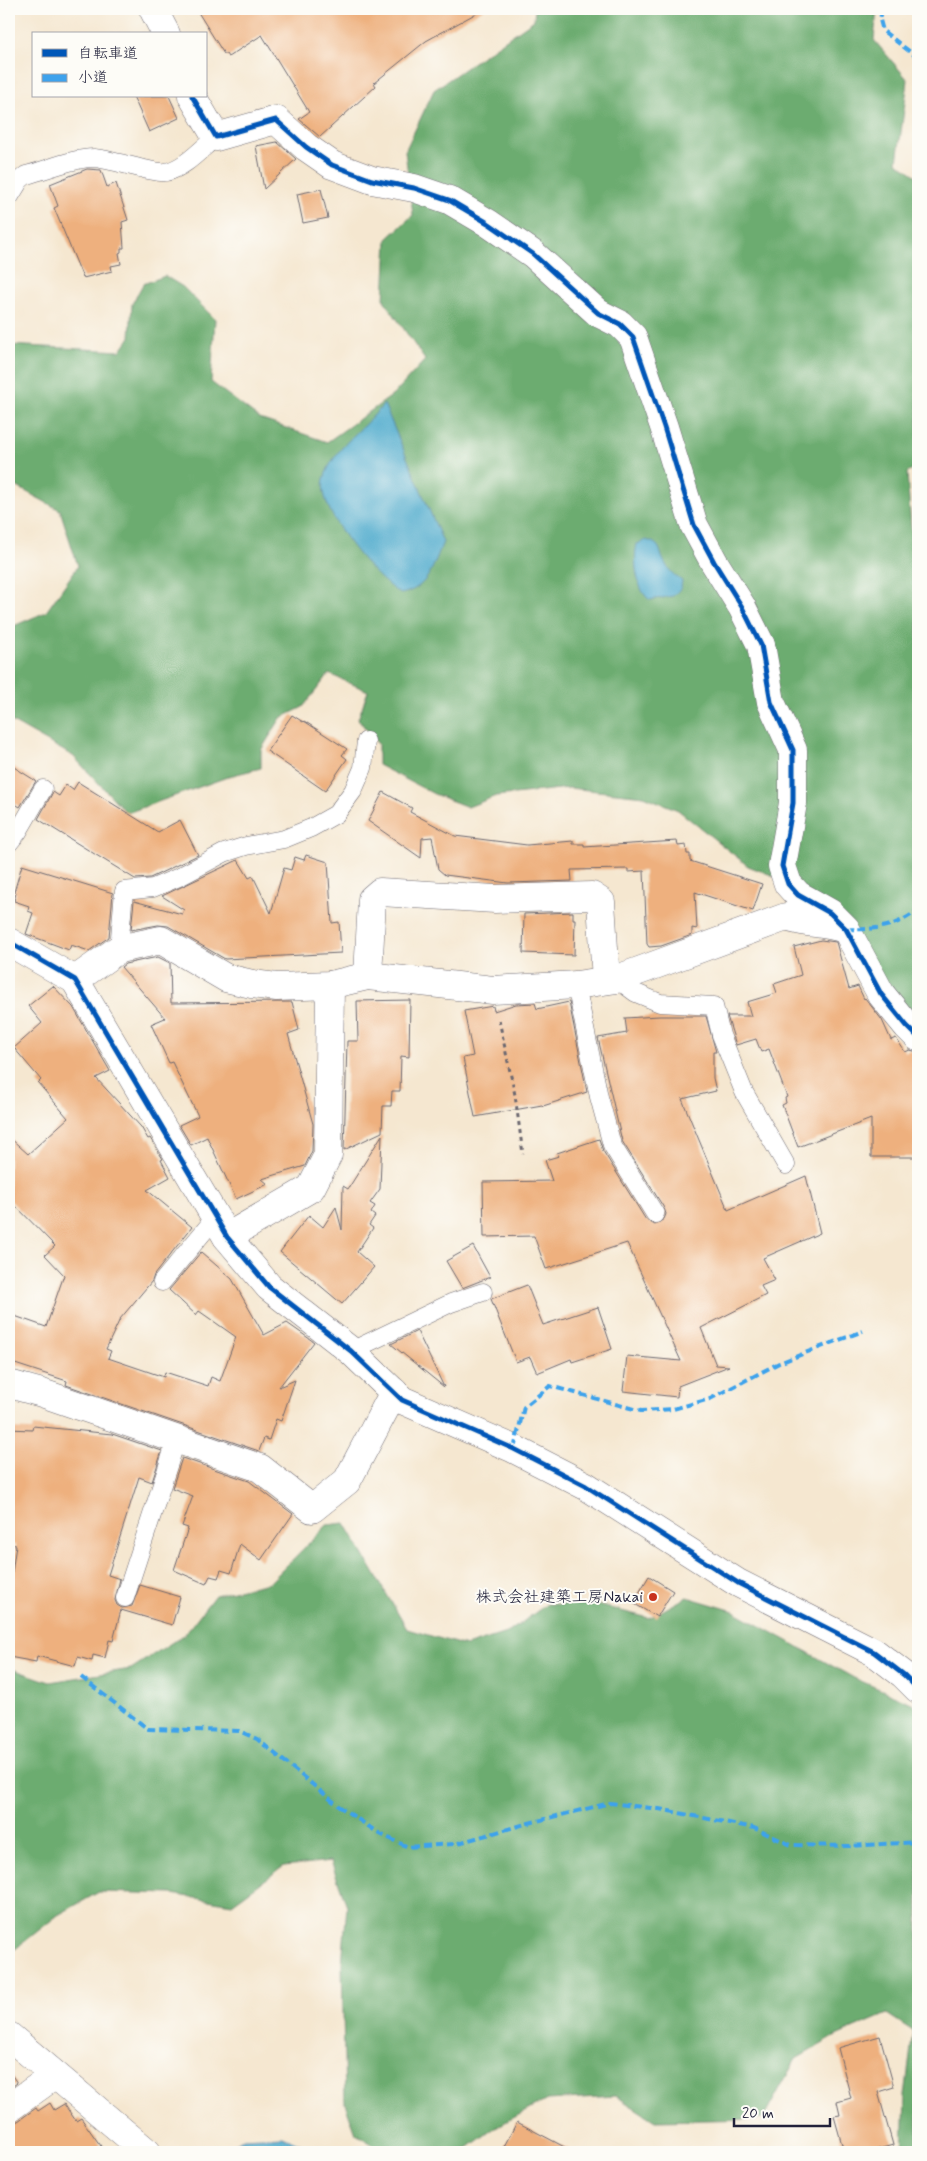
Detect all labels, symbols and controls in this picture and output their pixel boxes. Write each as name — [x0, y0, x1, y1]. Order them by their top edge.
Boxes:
legend — [32, 32, 208, 98]
text: 自転車道 — [78, 44, 138, 64]
text: 小道 — [78, 68, 108, 88]
place label: 株式会社建築工房Nakai — [476, 1587, 643, 1608]
marker: 株式会社建築工房Nakai — [647, 1591, 659, 1603]
scale bar — [734, 2096, 831, 2128]
text: 20 m — [742, 2104, 774, 2124]

